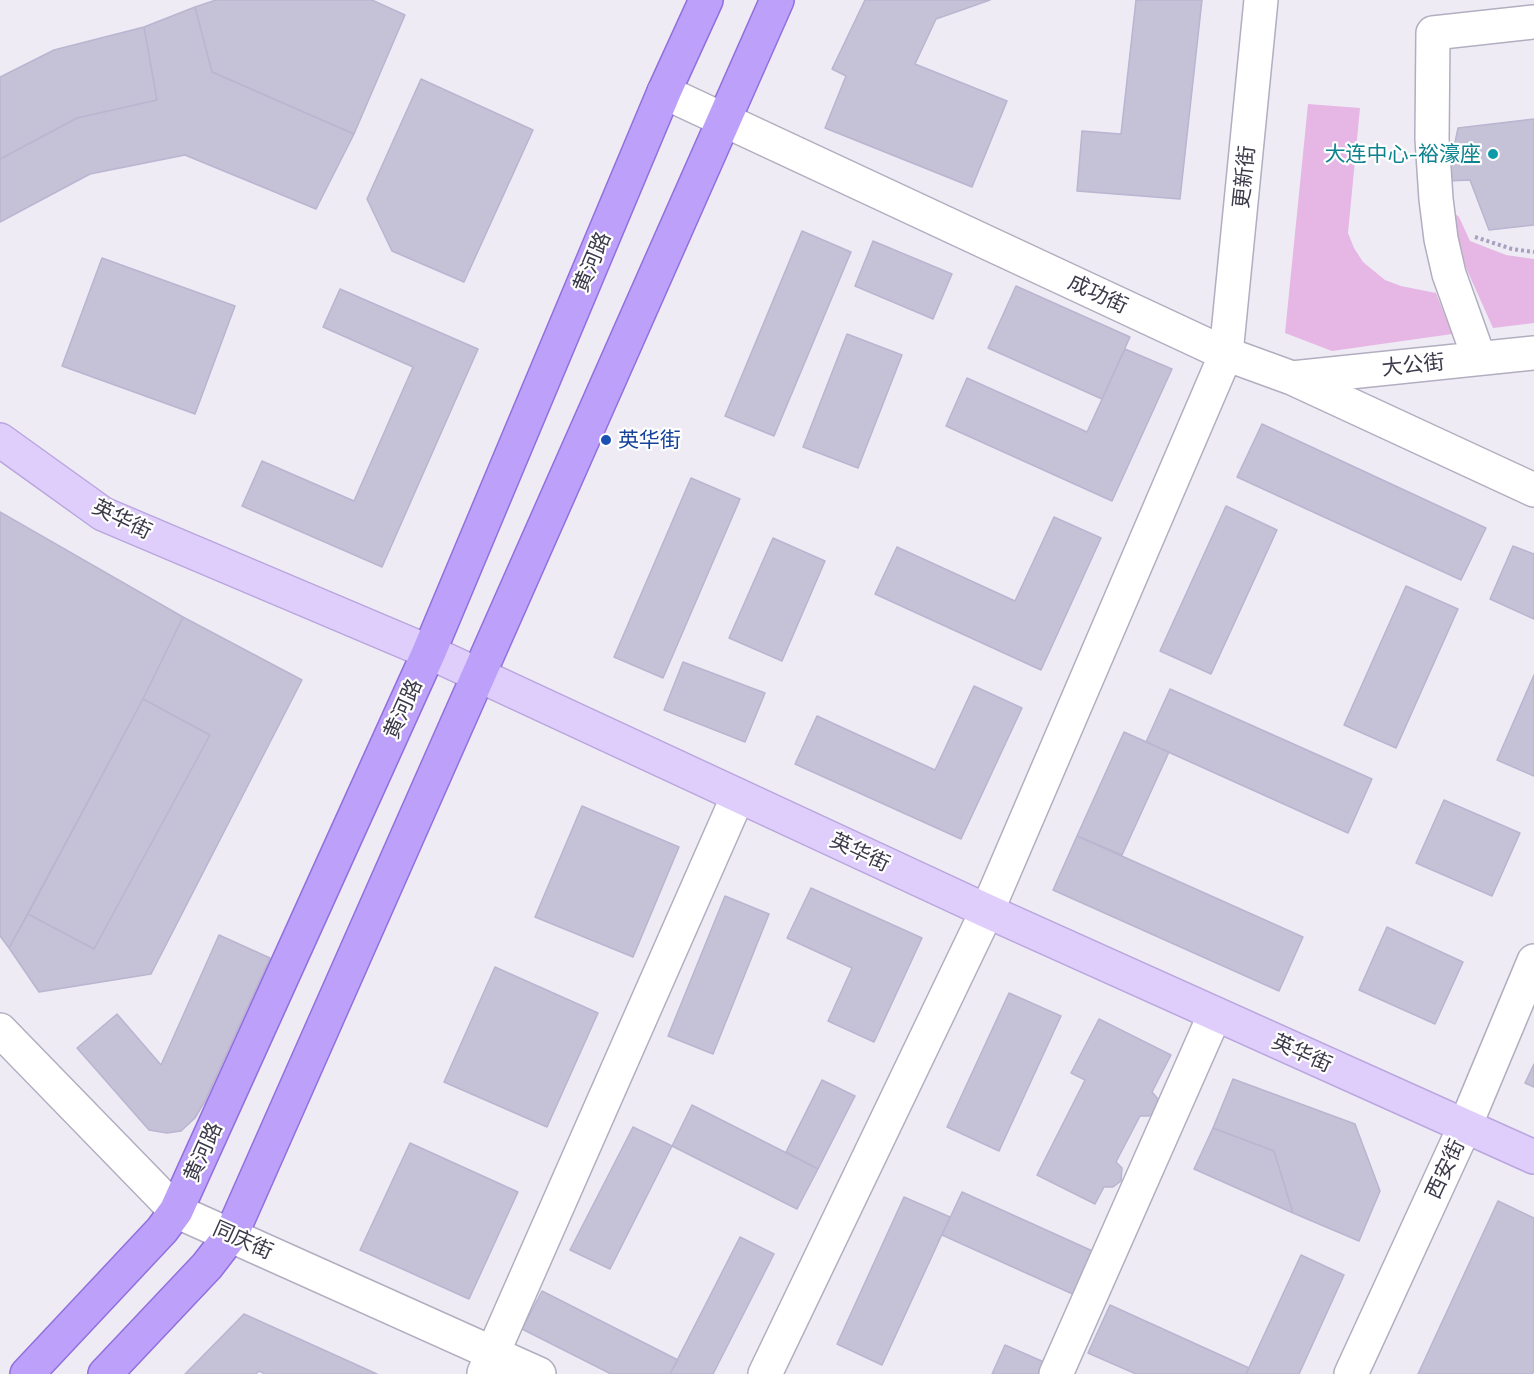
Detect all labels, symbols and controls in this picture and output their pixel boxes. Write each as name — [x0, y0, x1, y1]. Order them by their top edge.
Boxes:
place label: 大连中心-裕濠座 — [1325, 141, 1481, 167]
street label: 更新街 — [1228, 144, 1260, 210]
marker: 大连中心-裕濠座 — [1486, 147, 1500, 161]
street label: 黄河路 — [568, 228, 616, 296]
street label: 成功街 — [1064, 269, 1132, 319]
street label: 大公街 — [1380, 349, 1446, 381]
place label: 英华街 — [618, 427, 681, 453]
marker: 英华街 — [599, 433, 613, 447]
street label: 英华街 — [88, 494, 156, 544]
street label: 黄河路 — [379, 675, 427, 743]
street label: 英华街 — [826, 827, 894, 877]
street label: 英华街 — [1268, 1029, 1336, 1077]
street label: 黄河路 — [179, 1118, 227, 1186]
street label: 西安街 — [1420, 1135, 1470, 1203]
street label: 同庆街 — [209, 1216, 277, 1264]

